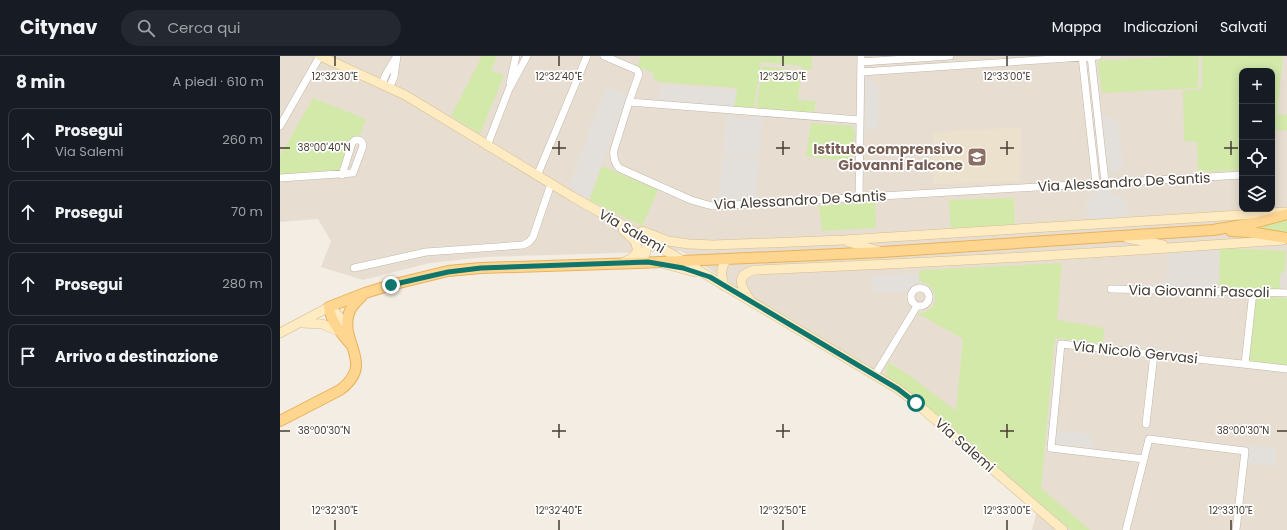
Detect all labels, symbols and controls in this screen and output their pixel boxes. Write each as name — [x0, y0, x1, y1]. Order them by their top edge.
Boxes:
search box — [121, 10, 401, 46]
text: Citynav — [20, 14, 97, 41]
icon: search — [135, 17, 157, 39]
text: Cerca qui — [167, 17, 241, 38]
text: Mappa — [1052, 17, 1102, 37]
text: Indicazioni — [1124, 17, 1198, 37]
text: Salvati — [1220, 17, 1267, 37]
map controls — [1239, 68, 1275, 212]
button: + — [1239, 68, 1275, 104]
text: 12°32'30"E — [312, 69, 358, 84]
text: 12°32'40"E — [536, 69, 582, 84]
text: 12°32'50"E — [760, 69, 806, 84]
text: 12°33'00"E — [983, 69, 1031, 84]
text: 8 min — [16, 70, 65, 94]
text: A piedi · 610 m — [173, 72, 264, 91]
button: − — [1239, 104, 1275, 140]
text: Prosegui — [55, 120, 123, 141]
icon: ahead — [17, 129, 39, 151]
text: 260 m — [222, 130, 263, 149]
place label: Istituto comprensivo Giovanni Falcone — [813, 139, 963, 175]
text: 38°00'40"N — [298, 140, 350, 155]
button: locate — [1239, 140, 1275, 176]
text: Via Salemi — [55, 142, 124, 161]
school or university icon: Istituto comprensivo Giovanni Falcone — [966, 146, 988, 168]
street label: Via Alessandro De Santis — [1037, 167, 1211, 197]
button: layers — [1239, 176, 1275, 212]
street label: Via Alessandro De Santis — [713, 185, 887, 215]
icon: ahead — [17, 201, 39, 223]
text: Prosegui — [55, 202, 123, 223]
text: 70 m — [231, 202, 263, 221]
street label: Via Salemi — [595, 204, 669, 258]
icon: ahead — [17, 273, 39, 295]
text: Prosegui — [55, 274, 123, 295]
text: 280 m — [222, 274, 263, 293]
route end — [382, 276, 400, 294]
street label: Via Giovanni Pascoli — [1128, 280, 1270, 302]
street label: Via Nicolò Gervasi — [1071, 335, 1199, 369]
icon: arrive — [17, 345, 39, 367]
text: Arrivo a destinazione — [55, 346, 218, 367]
route start — [907, 394, 925, 412]
street label: Via Salemi — [931, 413, 999, 477]
text: 38°00'30"N — [298, 423, 350, 438]
text: 38°00'30"N — [1217, 423, 1269, 438]
text: 12°32'30"E — [312, 503, 358, 518]
text: 12°32'40"E — [536, 503, 582, 518]
text: 12°32'50"E — [760, 503, 806, 518]
text: 12°33'00"E — [983, 503, 1031, 518]
text: 12°33'10"E — [1209, 503, 1253, 518]

